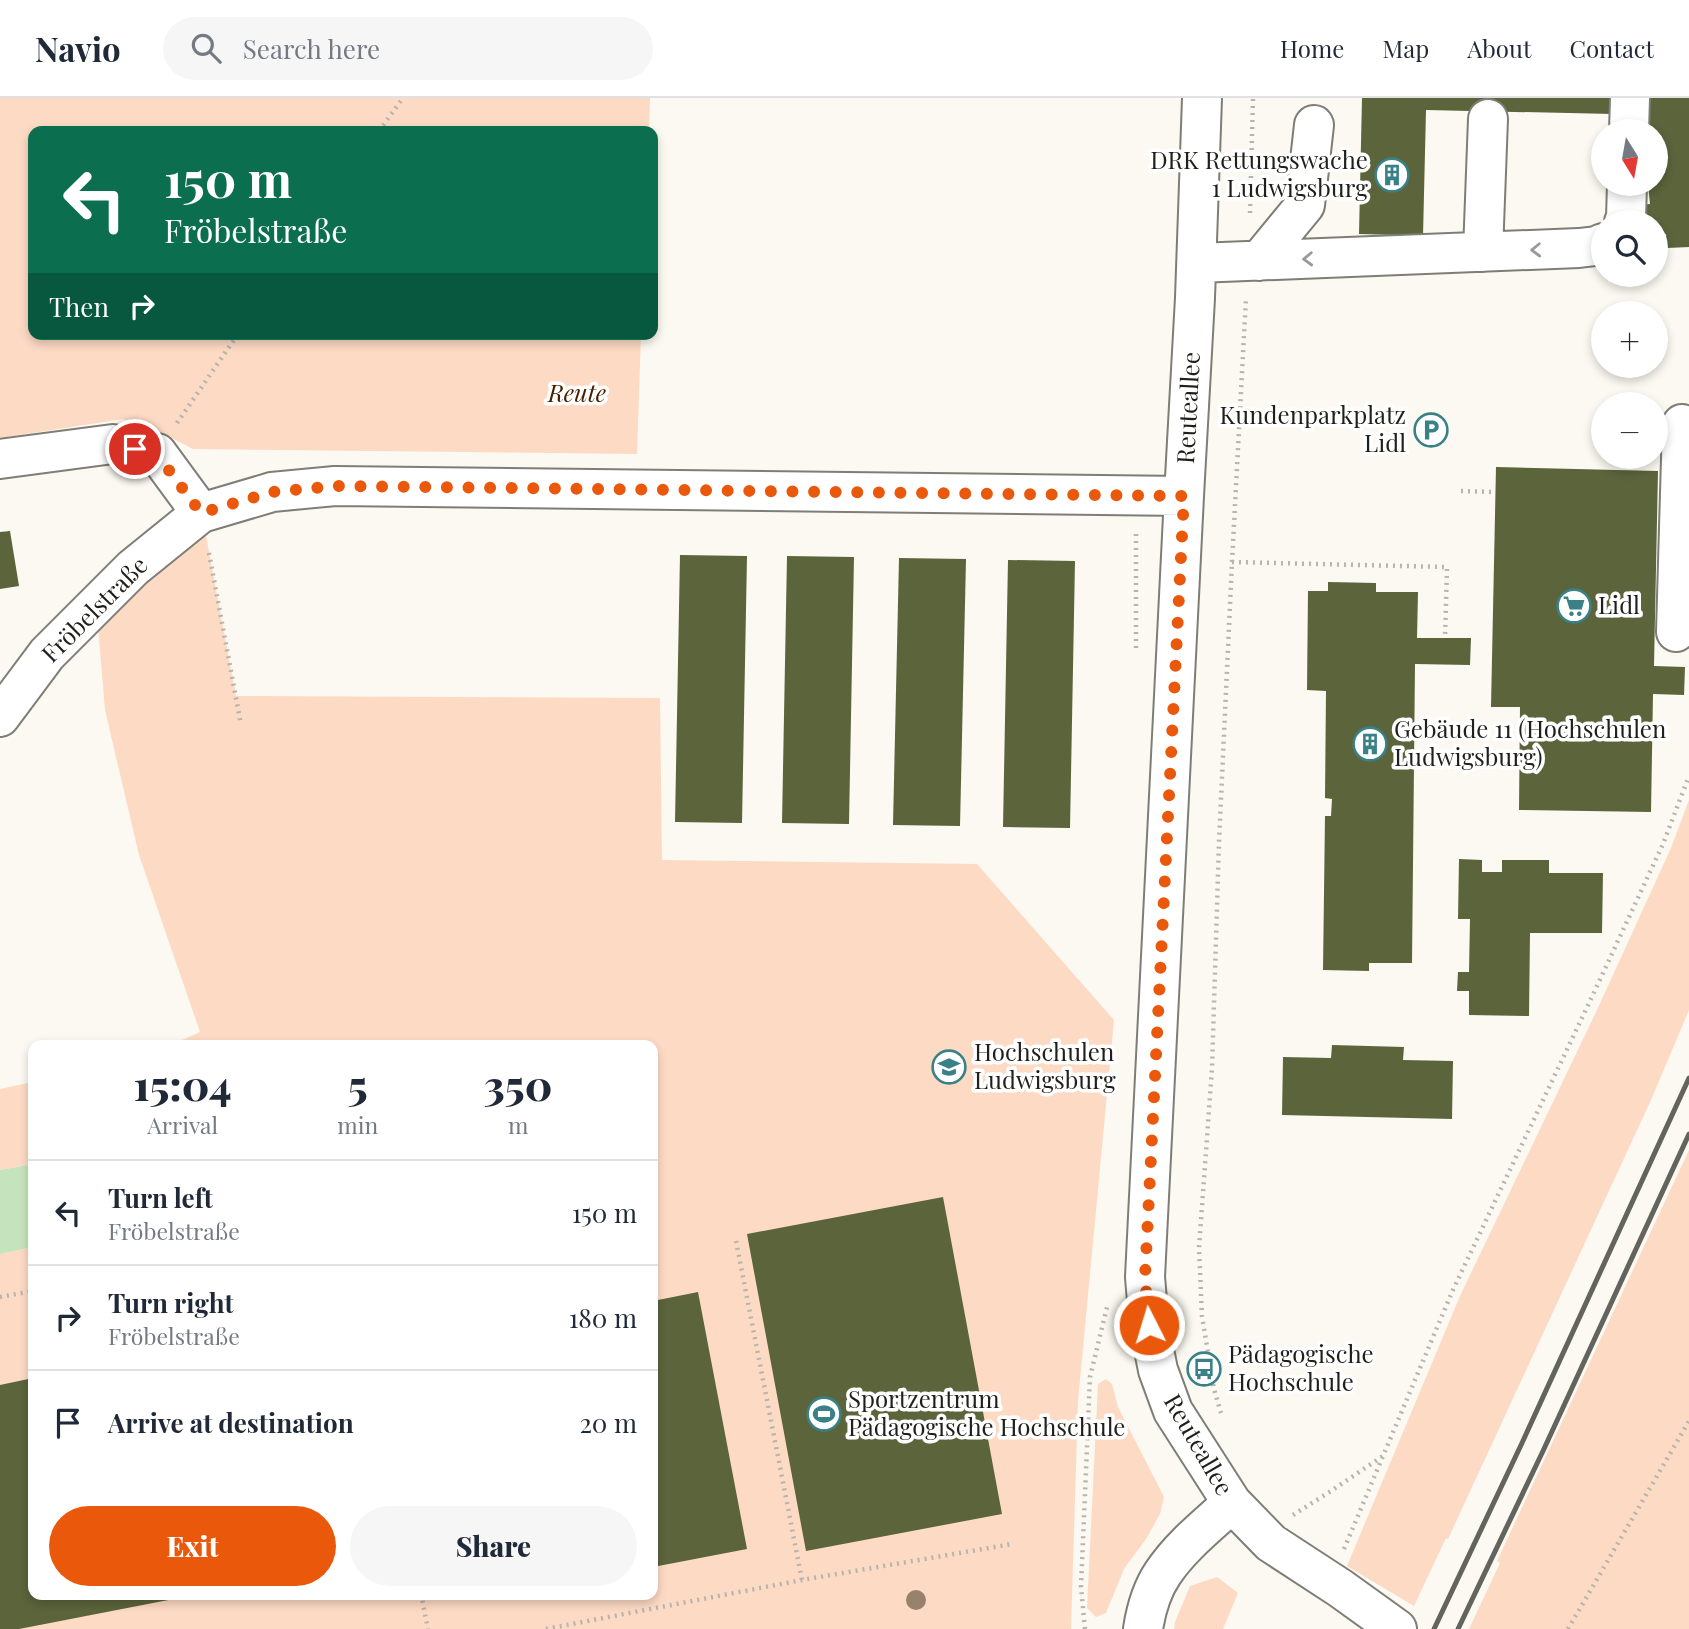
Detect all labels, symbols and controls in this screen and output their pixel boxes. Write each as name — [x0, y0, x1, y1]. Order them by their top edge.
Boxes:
search box — [163, 17, 653, 80]
text: Navio — [35, 26, 121, 70]
icon: search — [187, 29, 225, 67]
text: Search here — [243, 31, 380, 66]
text: Home — [1280, 32, 1344, 64]
text: Map — [1382, 32, 1429, 64]
text: About — [1467, 32, 1531, 64]
text: Contact — [1569, 32, 1654, 64]
north arrow — [1591, 119, 1668, 196]
map controls — [1591, 119, 1668, 469]
place label: DRK Rettungswache 1 Ludwigsburg — [1150, 143, 1368, 203]
text: 150 m — [164, 145, 292, 210]
icon: left — [49, 154, 140, 245]
building icon: DRK Rettungswache 1 Ludwigsburg — [1373, 156, 1411, 194]
text: Fröbelstraße — [164, 208, 347, 251]
button: search — [1591, 210, 1668, 287]
one-way arrow — [1530, 242, 1541, 257]
one-way arrow — [1303, 252, 1314, 267]
icon: right — [123, 287, 161, 325]
text: Then — [49, 289, 109, 324]
button: + — [1591, 301, 1668, 378]
street label: Reuteallee — [1168, 351, 1206, 465]
park label: Reute — [547, 376, 606, 408]
button: − — [1591, 392, 1668, 469]
place label: Kundenparkplatz Lidl — [1220, 398, 1406, 458]
parking icon: Kundenparkplatz Lidl — [1412, 411, 1450, 449]
pin — [105, 419, 165, 479]
icon: arrive — [116, 430, 154, 468]
street label: Fröbelstraße — [34, 549, 154, 669]
supermarket icon: Lidl — [1555, 587, 1593, 625]
place label: Lidl — [1598, 588, 1640, 620]
place label: Gebäude 11 (Hochschulen Ludwigsburg) — [1394, 712, 1666, 772]
building icon: Gebäude 11 (Hochschulen Ludwigsburg) — [1351, 725, 1389, 763]
place label: Hochschulen Ludwigsburg — [974, 1035, 1116, 1095]
school or university icon: Hochschulen Ludwigsburg — [930, 1048, 968, 1086]
text: 15:04 — [134, 1056, 232, 1112]
text: 5 — [348, 1056, 368, 1112]
text: 350 — [484, 1056, 552, 1112]
text: Arrival — [147, 1109, 218, 1140]
text: min — [337, 1109, 378, 1140]
text: m — [508, 1109, 528, 1140]
text: Turn left — [108, 1180, 213, 1215]
icon: left — [49, 1194, 87, 1232]
text: 150 m — [572, 1195, 637, 1230]
text: Fröbelstraße — [108, 1215, 240, 1246]
text: Turn right — [108, 1285, 234, 1320]
position arrow — [1112, 1288, 1186, 1362]
icon: right — [49, 1299, 87, 1337]
text: 180 m — [569, 1300, 637, 1335]
text: Fröbelstraße — [108, 1320, 240, 1351]
place label: Pädagogische Hochschule — [1228, 1337, 1374, 1397]
bus stop icon: Pädagogische Hochschule — [1185, 1350, 1223, 1388]
place label: Sportzentrum Pädagogische Hochschule — [848, 1382, 1126, 1442]
street label: Reuteallee — [1158, 1387, 1242, 1501]
sports icon: Sportzentrum Pädagogische Hochschule — [805, 1395, 843, 1433]
icon: arrive — [49, 1404, 87, 1442]
text: Arrive at destination — [108, 1405, 354, 1440]
text: 20 m — [579, 1405, 637, 1440]
button: Exit — [49, 1506, 336, 1586]
button: Share — [350, 1506, 637, 1586]

